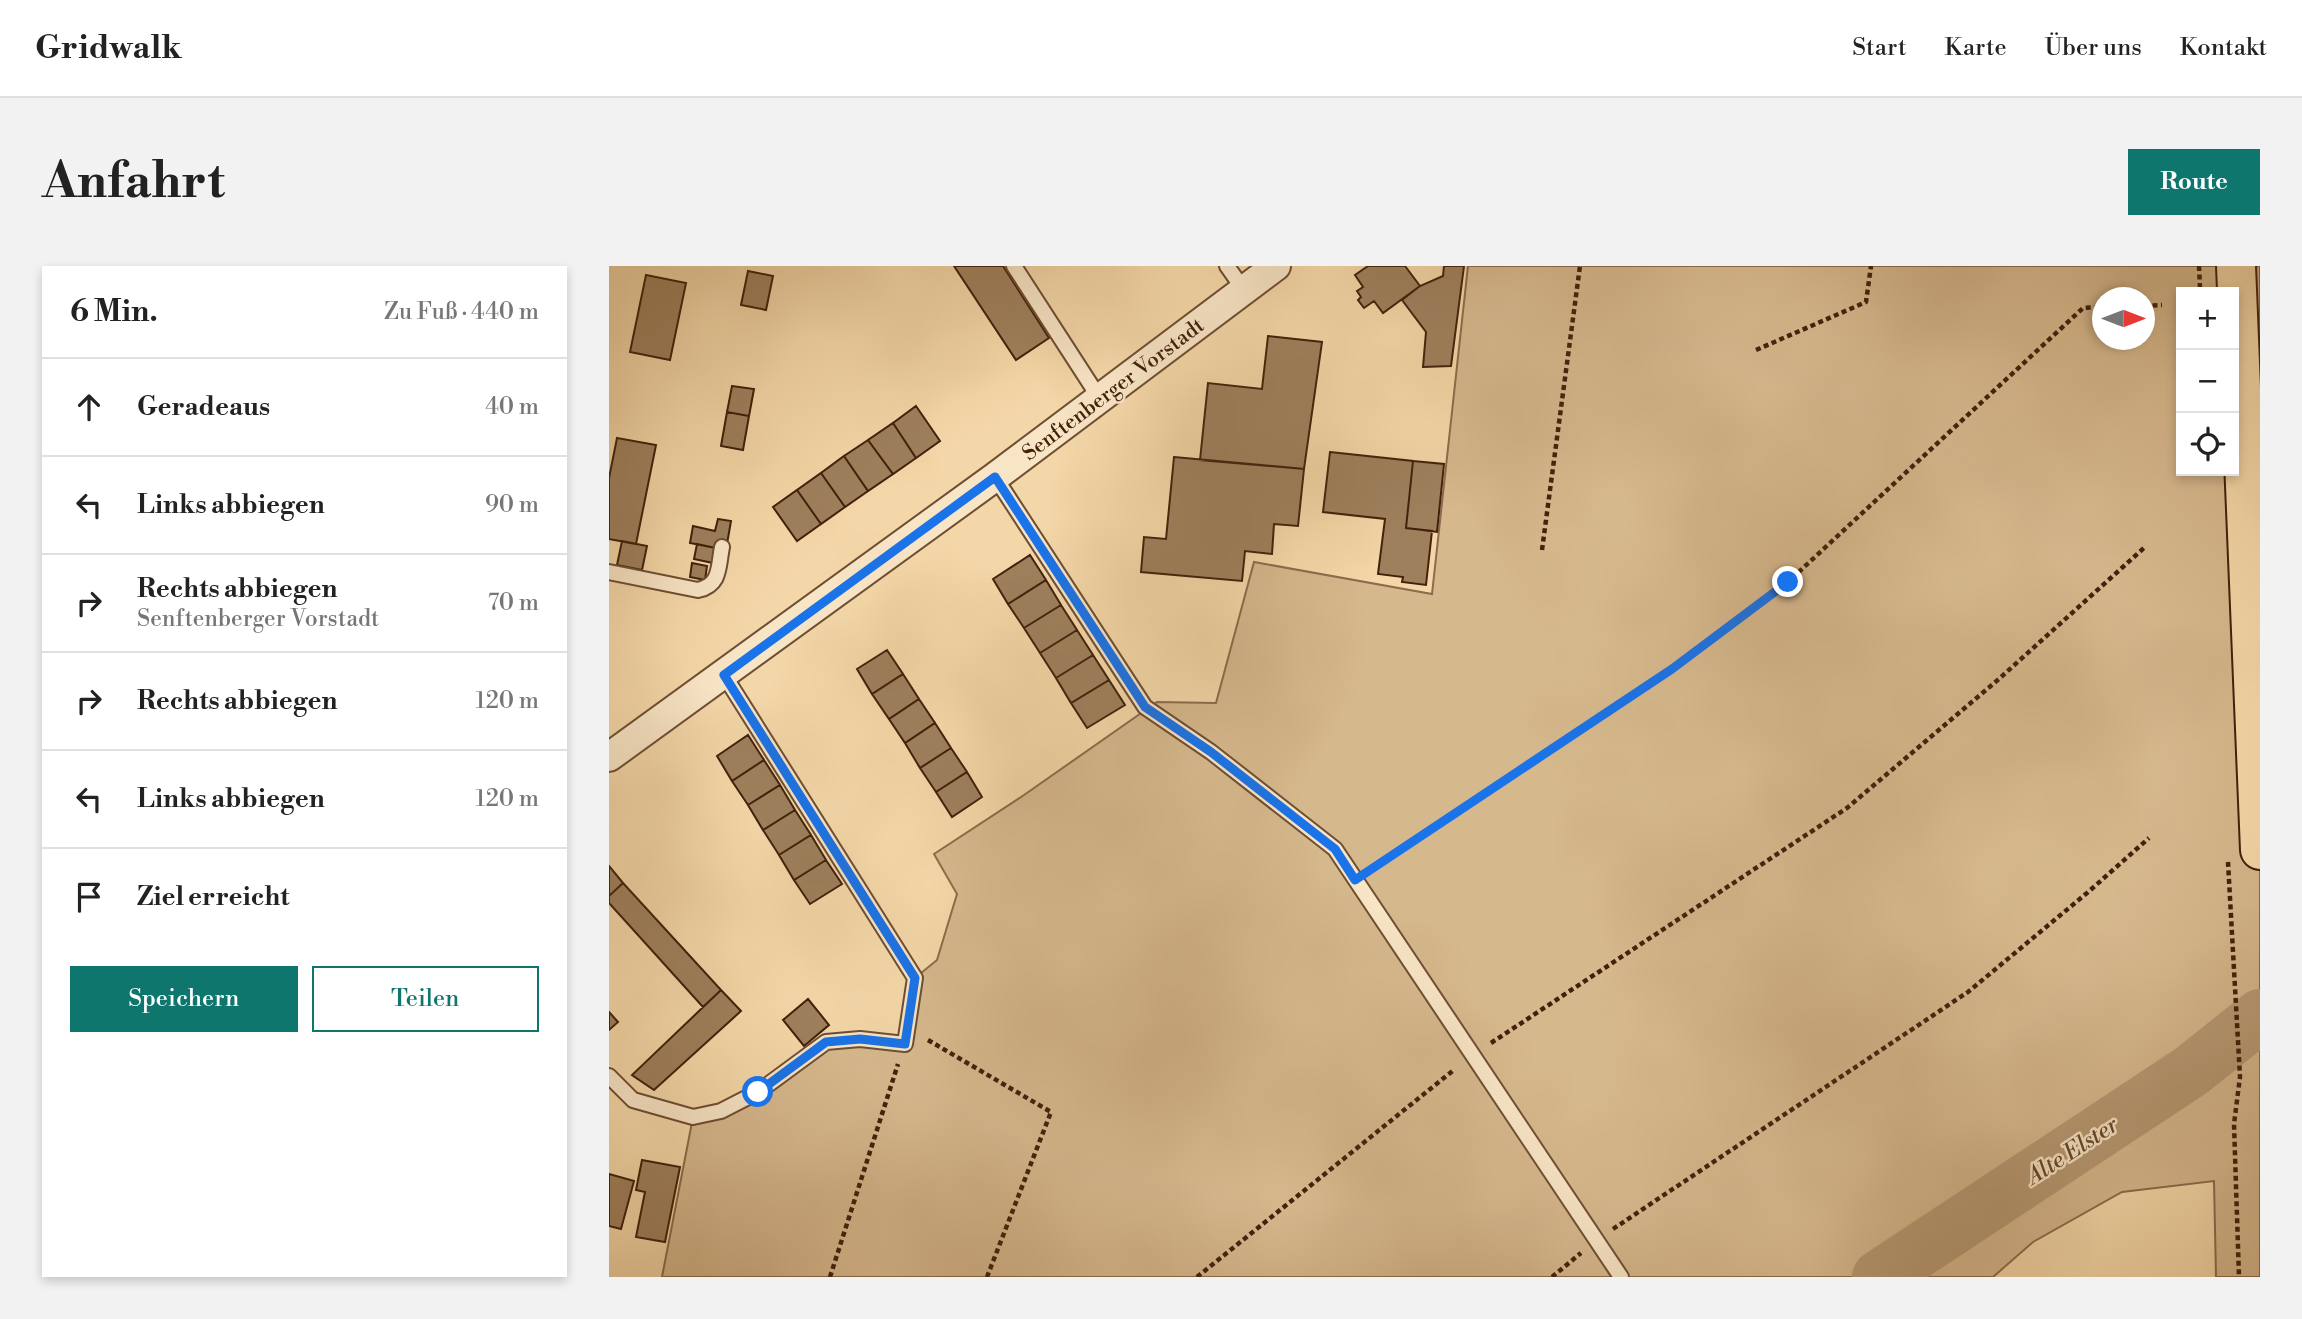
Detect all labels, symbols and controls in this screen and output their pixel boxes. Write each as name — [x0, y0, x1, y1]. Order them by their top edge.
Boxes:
text: Gridwalk — [35, 28, 182, 69]
text: Start — [1852, 33, 1906, 63]
text: Karte — [1944, 33, 2007, 63]
text: Über uns — [2045, 33, 2142, 63]
text: Kontakt — [2180, 33, 2267, 63]
button: Route — [2128, 149, 2260, 215]
text: Anfahrt — [42, 152, 225, 213]
north arrow — [2092, 287, 2155, 350]
map controls — [2176, 287, 2239, 476]
button: + — [2176, 287, 2239, 350]
text: 6 Min. — [70, 293, 158, 331]
text: Zu Fuß · 440 m — [384, 298, 539, 326]
street label: Senftenberger Vorstadt — [1017, 313, 1210, 467]
button: − — [2176, 350, 2239, 413]
icon: ahead — [70, 388, 108, 426]
text: Geradeaus — [137, 391, 270, 423]
text: 40 m — [485, 393, 539, 421]
button: locate — [2176, 413, 2239, 476]
icon: left — [70, 486, 108, 524]
text: Links abbiegen — [137, 489, 325, 521]
text: 90 m — [485, 491, 539, 519]
route end — [1772, 566, 1803, 597]
text: Rechts abbiegen — [137, 573, 337, 605]
icon: right — [70, 584, 108, 622]
text: 70 m — [488, 589, 539, 617]
text: Senftenberger Vorstadt — [137, 605, 379, 633]
icon: right — [70, 682, 108, 720]
text: Rechts abbiegen — [137, 685, 337, 717]
text: 120 m — [475, 687, 539, 715]
icon: left — [70, 780, 108, 818]
text: Links abbiegen — [137, 783, 325, 815]
text: 120 m — [475, 785, 539, 813]
icon: arrive — [70, 878, 108, 916]
text: Ziel erreicht — [137, 881, 289, 913]
button: Speichern — [70, 966, 298, 1032]
button: Teilen — [312, 966, 539, 1032]
route start — [742, 1076, 773, 1107]
water label: Alte Elster — [2019, 1110, 2124, 1192]

